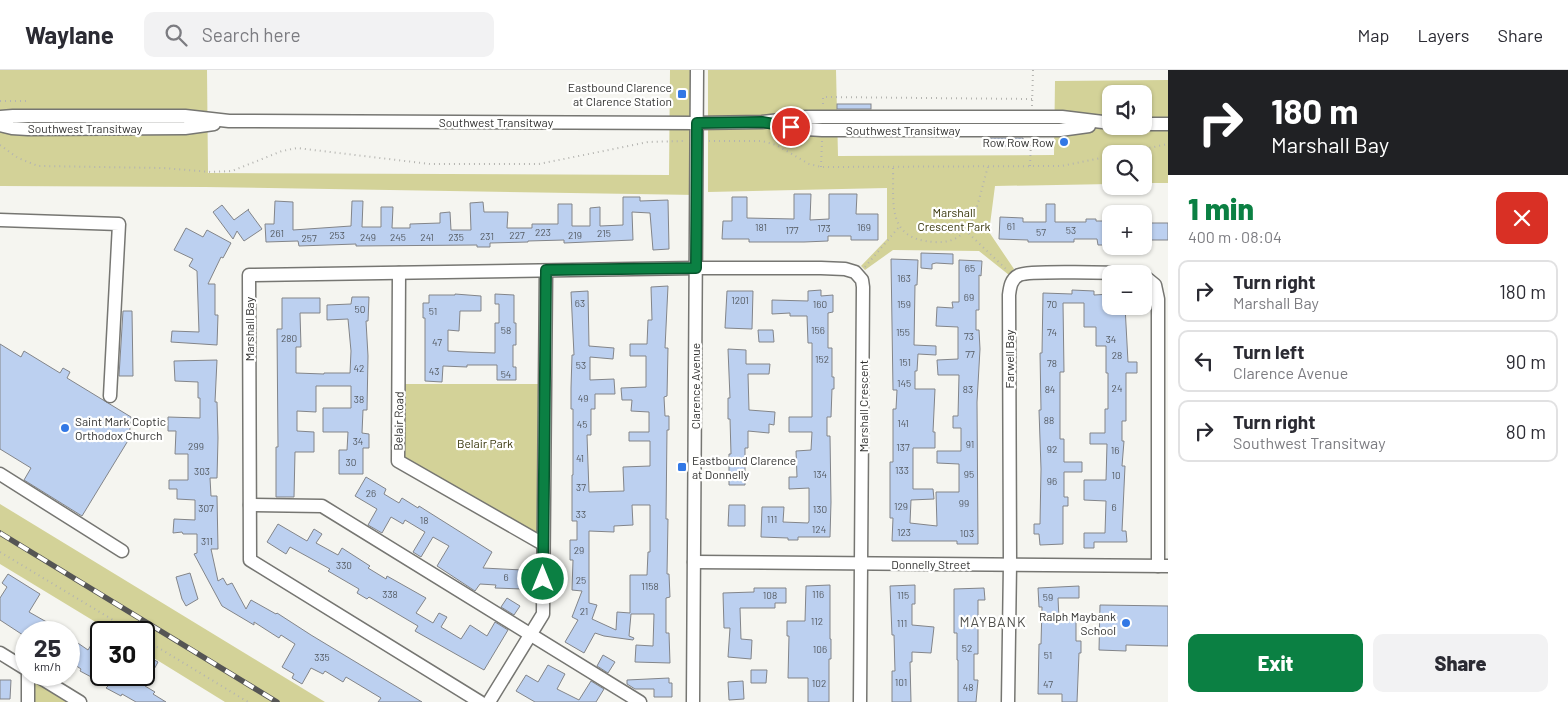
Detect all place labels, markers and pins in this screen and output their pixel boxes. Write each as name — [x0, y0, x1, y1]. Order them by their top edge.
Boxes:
place label: Eastbound Clarence at Clarence Station — [568, 80, 672, 108]
marker: Eastbound Clarence at Clarence Station — [676, 88, 688, 100]
pin — [770, 106, 812, 148]
place label: Row Row Row — [982, 135, 1054, 149]
marker: Row Row Row — [1058, 136, 1070, 148]
place label: Saint Mark Coptic Orthodox Church — [75, 414, 166, 442]
marker: Saint Mark Coptic Orthodox Church — [59, 422, 71, 434]
place label: Eastbound Clarence at Donnelly — [692, 453, 796, 481]
marker: Eastbound Clarence at Donnelly — [676, 461, 688, 473]
place label: Ralph Maybank School — [1039, 609, 1116, 637]
marker: Ralph Maybank School — [1120, 617, 1132, 629]

